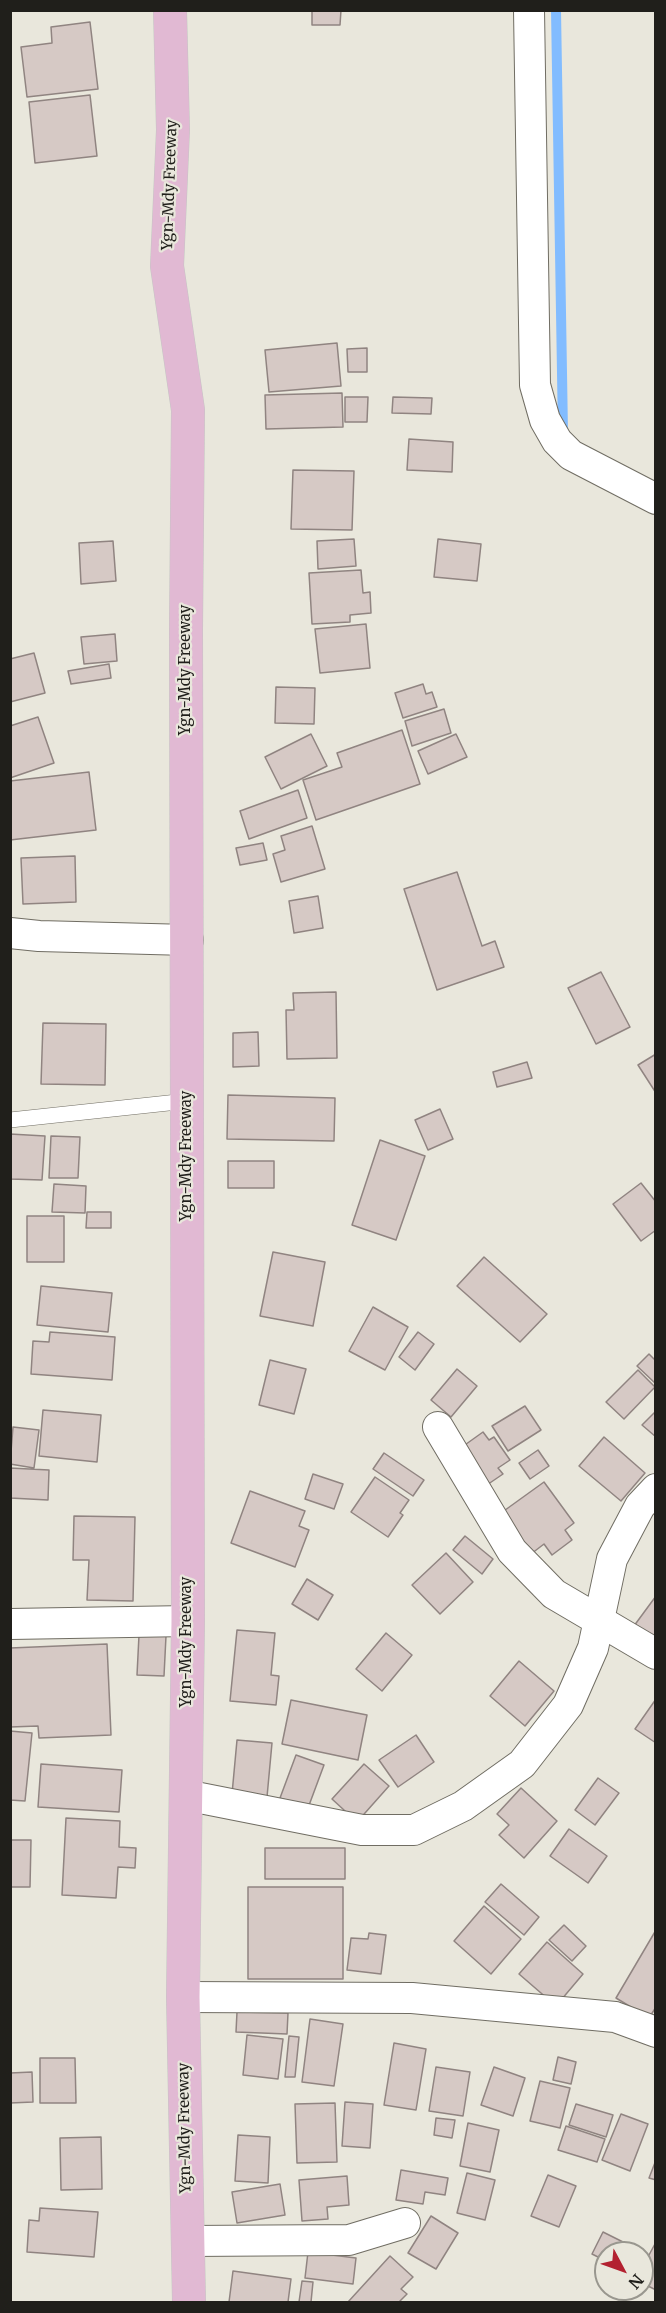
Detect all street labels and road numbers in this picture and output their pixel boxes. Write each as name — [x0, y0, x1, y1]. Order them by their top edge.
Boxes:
street label: Ygn-Mdy Freeway — [159, 119, 181, 251]
street label: Ygn-Mdy Freeway — [177, 605, 195, 735]
street label: Ygn-Mdy Freeway — [178, 1091, 196, 1221]
street label: Ygn-Mdy Freeway — [178, 1577, 196, 1707]
street label: Ygn-Mdy Freeway — [175, 2063, 195, 2193]

